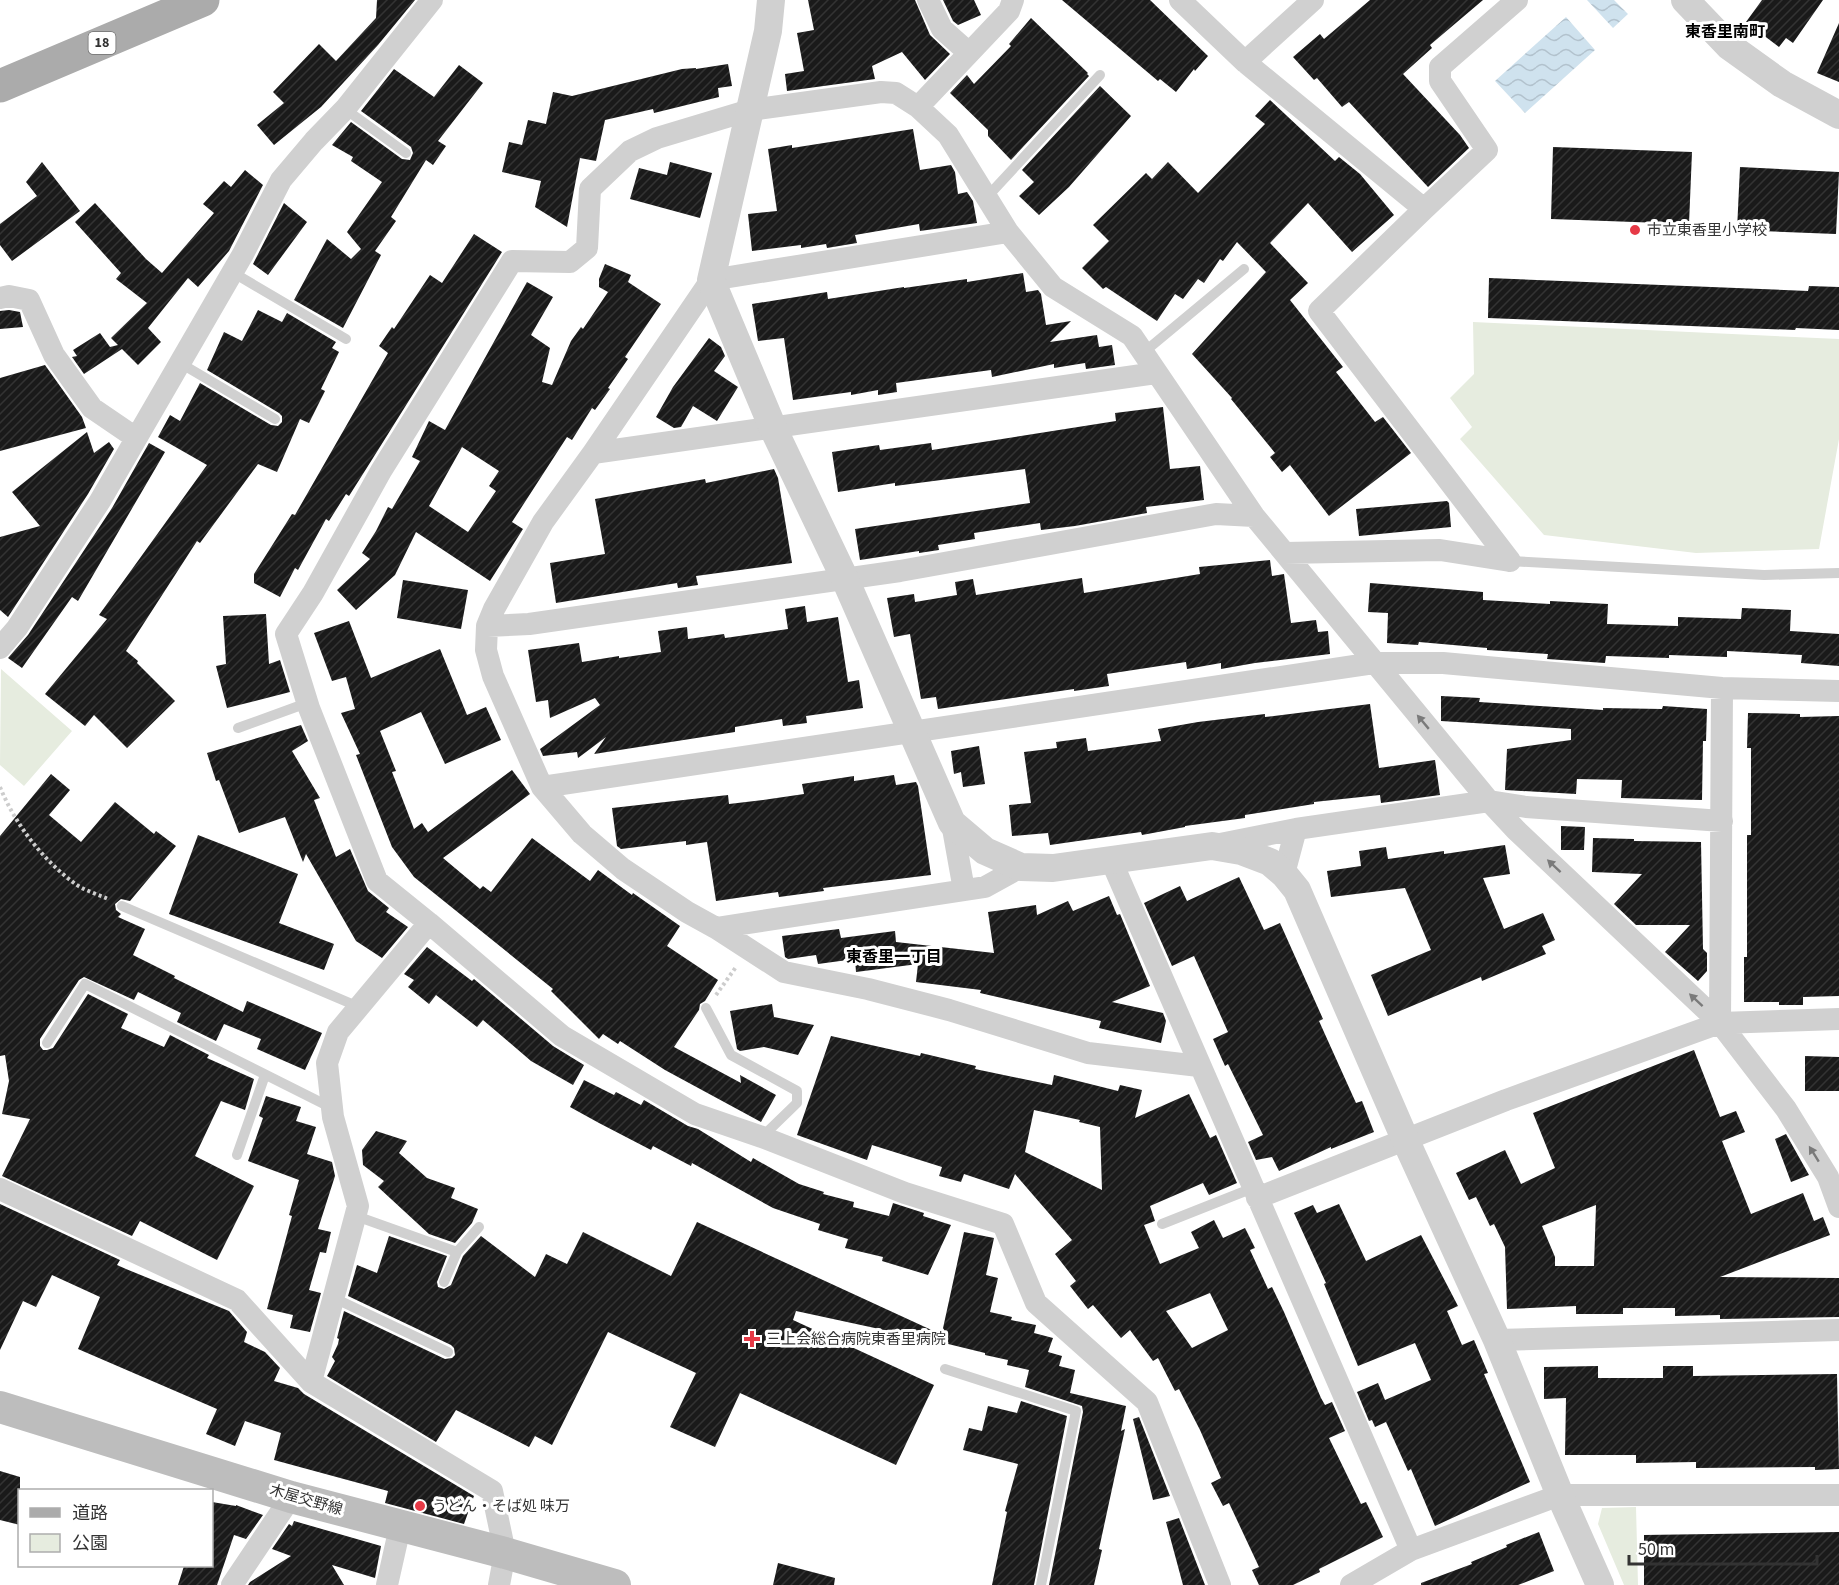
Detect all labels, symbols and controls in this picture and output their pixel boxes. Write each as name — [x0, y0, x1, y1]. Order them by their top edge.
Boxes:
district label: 東香里南町 — [1685, 21, 1765, 43]
road number: 18 — [88, 32, 116, 54]
place label: 市立東香里小学校 — [1647, 220, 1767, 241]
marker: 市立東香里小学校 — [1628, 223, 1642, 237]
one-way arrow — [1417, 715, 1430, 730]
one-way arrow — [1547, 860, 1562, 873]
district label: 東香里一丁目 — [846, 946, 942, 968]
one-way arrow — [1689, 993, 1703, 1007]
one-way arrow — [1808, 1146, 1819, 1162]
place label: 三上会総合病院東香里病院 — [766, 1329, 946, 1350]
marker: 三上会総合病院東香里病院 — [743, 1330, 761, 1348]
street label: 木屋交野線 — [267, 1480, 345, 1520]
legend — [18, 1489, 213, 1567]
place label: うどん・そば処 味万 — [432, 1496, 570, 1517]
marker: うどん・そば処 味万 — [413, 1499, 427, 1513]
text: 道路 — [72, 1501, 108, 1526]
scale bar — [1629, 1528, 1816, 1566]
text: 公園 — [72, 1531, 108, 1556]
text: 50 m — [1638, 1537, 1674, 1562]

